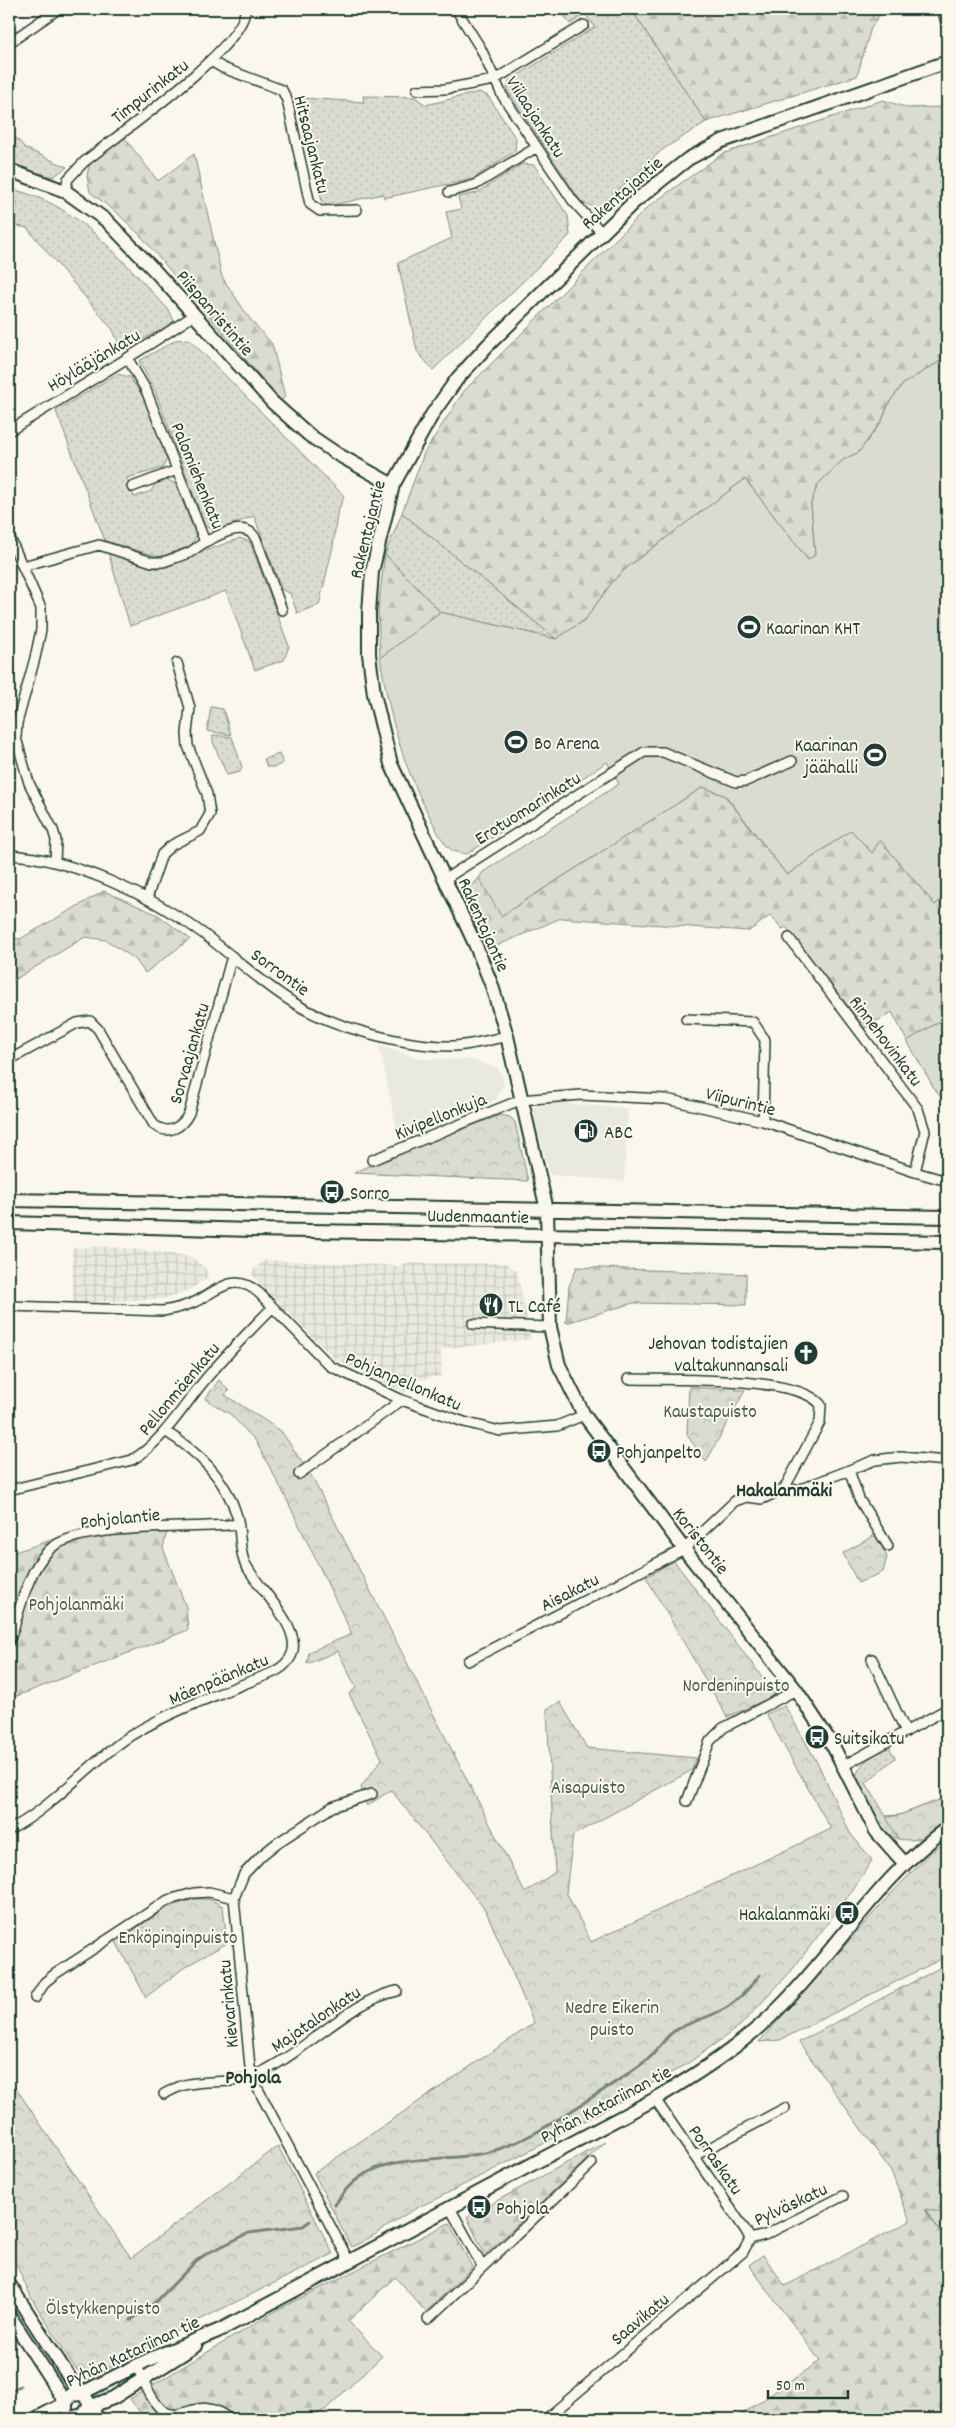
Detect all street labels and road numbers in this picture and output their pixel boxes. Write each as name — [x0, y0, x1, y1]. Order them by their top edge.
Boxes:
street label: Timpurinkatu — [106, 54, 196, 132]
street label: Viilaajankatu — [497, 72, 571, 164]
street label: Hitsaajankatu — [284, 93, 335, 197]
street label: Rakentajantie — [577, 151, 670, 238]
street label: Piispanristintie — [168, 265, 259, 363]
street label: Höylääjänkatu — [43, 324, 147, 400]
street label: Palomiehenkatu — [162, 419, 229, 534]
street label: Rakentajantie — [344, 478, 395, 582]
street label: Erotuomarinkatu — [470, 766, 587, 853]
street label: Rakentajantie — [449, 874, 515, 977]
street label: Sorrontie — [244, 943, 314, 1004]
street label: Rinnehovinkatu — [841, 991, 927, 1093]
street label: Sorvaajankatu — [164, 1000, 219, 1108]
street label: Viipurintie — [702, 1082, 778, 1125]
street label: Kivipellonkuja — [391, 1087, 492, 1149]
street label: Uudenmaantie — [427, 1204, 529, 1233]
street label: Pellonmäenkatu — [133, 1338, 228, 1443]
street label: Pohjanpellonkatu — [340, 1347, 465, 1420]
street label: Pohjolantie — [79, 1503, 162, 1538]
street label: Koristontie — [664, 1503, 734, 1582]
street label: Aisakatu — [537, 1568, 605, 1620]
street label: Mäenpäänkatu — [165, 1648, 274, 1714]
street label: Kievarinkatu — [213, 1958, 248, 2049]
street label: Majatalonkatu — [266, 1981, 367, 2061]
street label: Pyhän Katariinan tie — [536, 2060, 677, 2152]
street label: Porraskatu — [680, 2120, 748, 2202]
street label: Pylväskatu — [750, 2177, 833, 2235]
street label: Saavikatu — [606, 2288, 677, 2353]
street label: Pyhän Katariinan tie — [62, 2310, 205, 2396]

